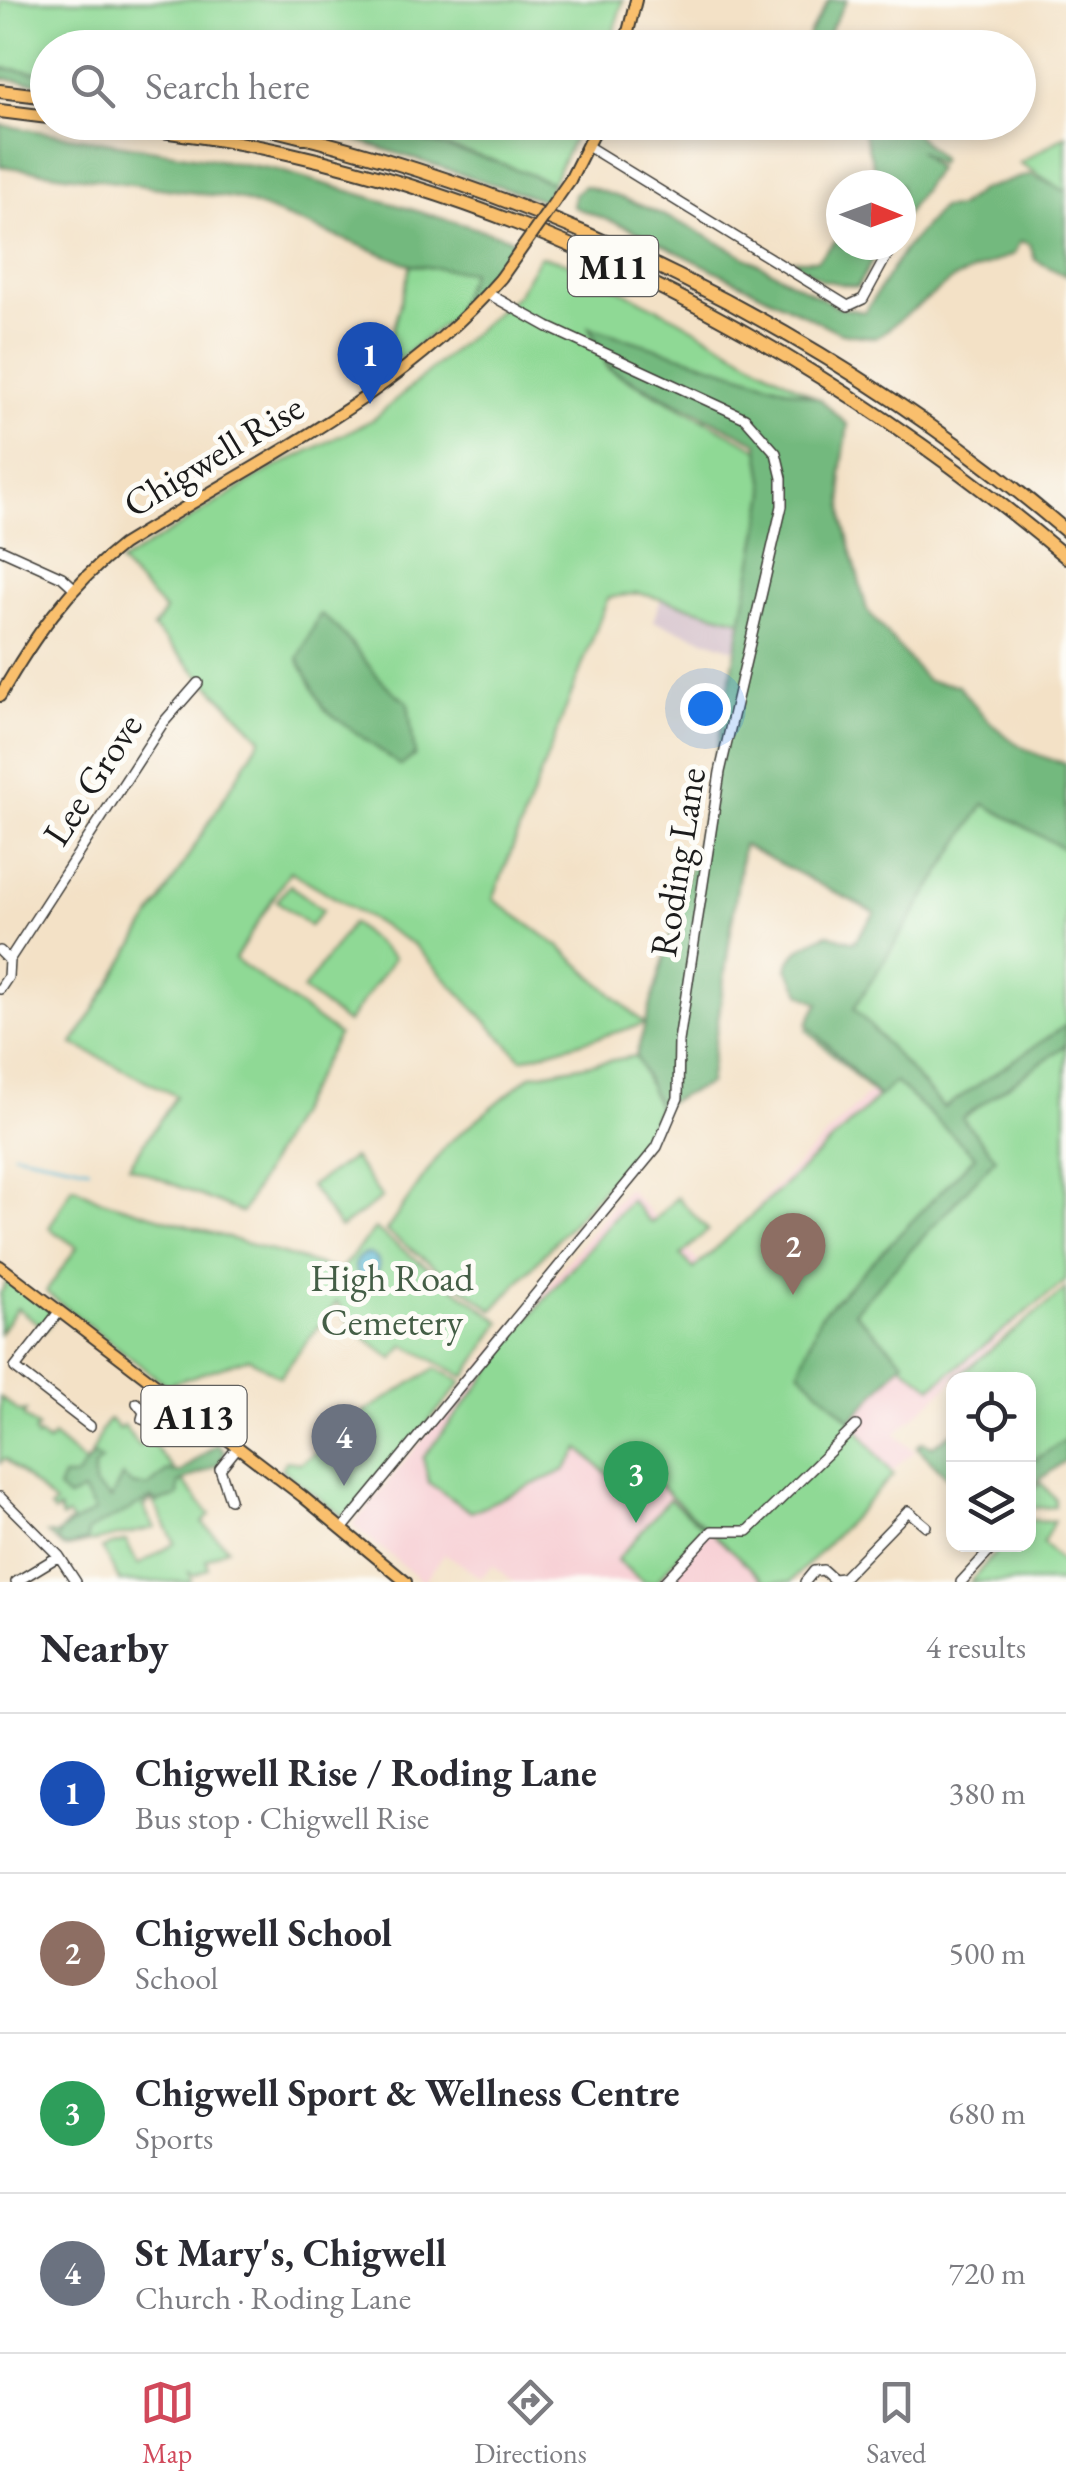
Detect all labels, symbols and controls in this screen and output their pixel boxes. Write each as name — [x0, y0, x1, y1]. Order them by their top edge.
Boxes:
search box — [30, 30, 1036, 140]
icon: search — [65, 58, 120, 113]
text: Search here — [145, 61, 310, 110]
north arrow — [826, 170, 916, 260]
road number: M11 — [568, 236, 658, 296]
pin: 1 — [338, 322, 402, 404]
street label: Chigwell Rise — [114, 382, 312, 528]
your location — [680, 683, 731, 734]
street label: Lee Grove — [31, 704, 153, 854]
street label: Roding Lane — [638, 764, 716, 960]
pin: 2 — [760, 1212, 826, 1295]
park label: High Road Cemetery — [310, 1253, 474, 1346]
map controls — [946, 1372, 1036, 1552]
button: locate — [946, 1372, 1036, 1462]
road number: A113 — [142, 1386, 246, 1446]
pin: 4 — [312, 1404, 376, 1486]
pin: 3 — [604, 1440, 668, 1523]
button: layers — [946, 1462, 1036, 1552]
text: Nearby — [40, 1620, 169, 1675]
text: 4 results — [926, 1626, 1026, 1668]
text: Chigwell Rise / Roding Lane — [135, 1748, 597, 1797]
text: 1 — [64, 1772, 81, 1814]
text: 380 m — [949, 1772, 1026, 1814]
text: Bus stop · Chigwell Rise — [135, 1797, 429, 1839]
text: Chigwell School — [135, 1908, 392, 1957]
text: 2 — [64, 1932, 81, 1974]
text: 500 m — [949, 1932, 1026, 1974]
text: School — [135, 1957, 218, 1999]
text: Chigwell Sport & Wellness Centre — [135, 2068, 680, 2117]
text: 3 — [64, 2092, 81, 2134]
text: 680 m — [949, 2092, 1026, 2134]
text: Sports — [135, 2117, 213, 2159]
text: St Mary's, Chigwell — [135, 2228, 447, 2277]
text: 4 — [64, 2252, 81, 2294]
text: 720 m — [949, 2252, 1026, 2294]
text: Church · Roding Lane — [135, 2277, 411, 2319]
tab: Map — [140, 2375, 195, 2471]
tab: Directions — [474, 2375, 587, 2471]
tab: Saved — [866, 2375, 926, 2471]

